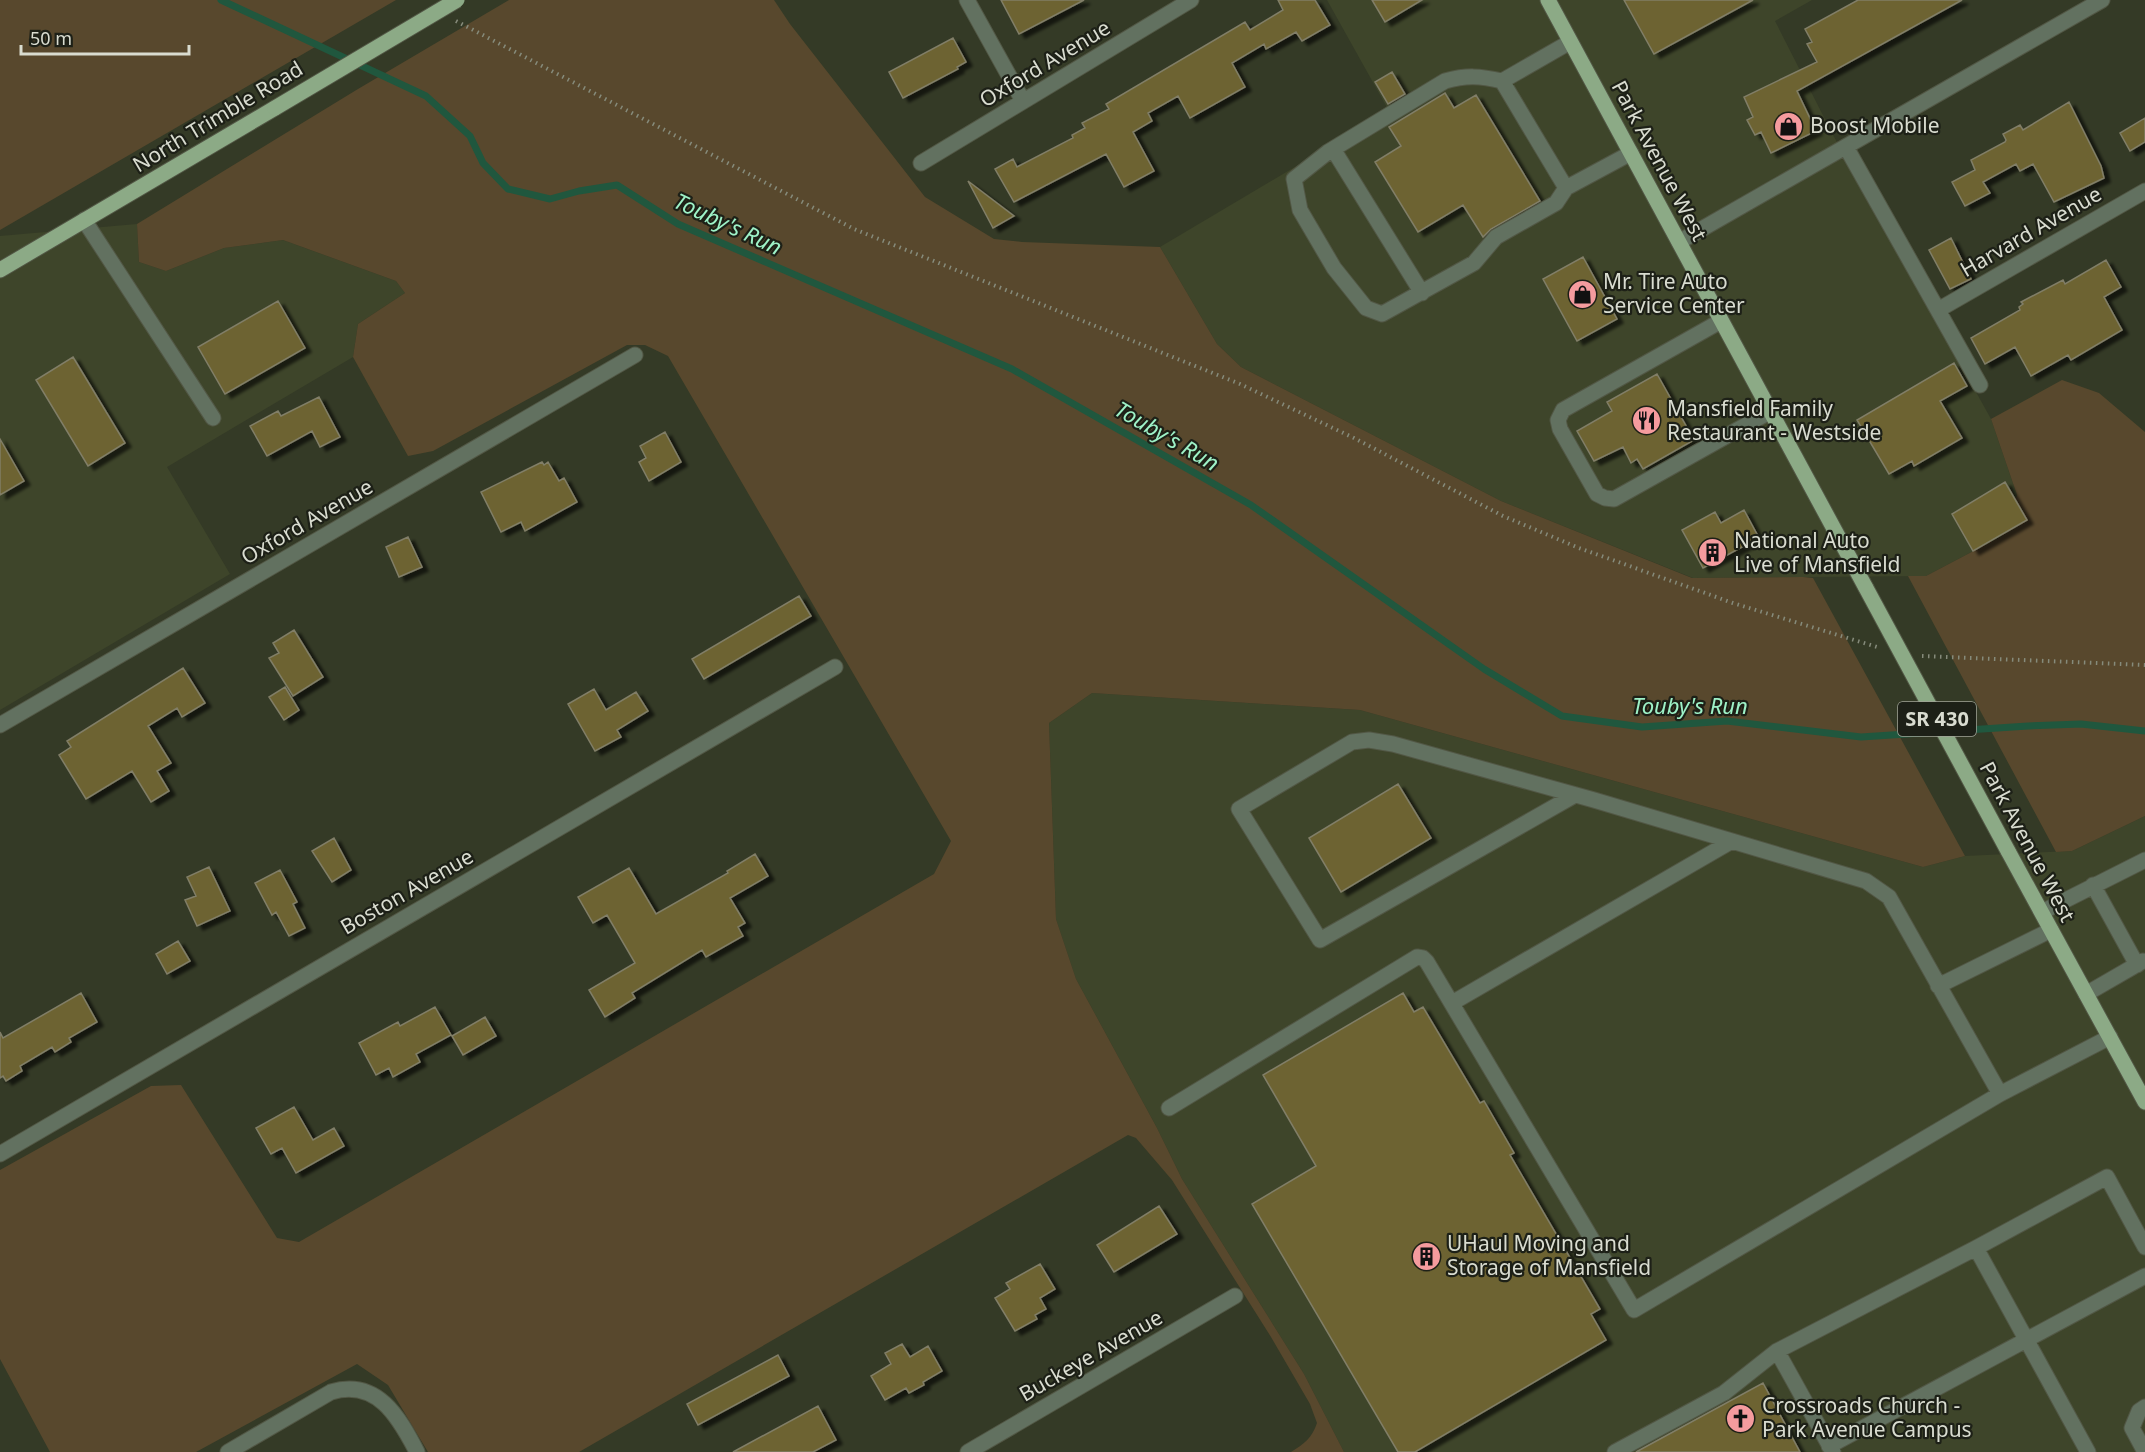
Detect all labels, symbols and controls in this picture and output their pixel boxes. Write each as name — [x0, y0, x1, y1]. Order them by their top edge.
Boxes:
street label: Oxford Avenue — [974, 13, 1115, 113]
scale bar — [21, 18, 189, 56]
text: 50 m — [30, 26, 72, 50]
street label: North Trimble Road — [127, 54, 308, 178]
street label: Park Avenue West — [1606, 76, 1714, 246]
shop icon: Boost Mobile — [1773, 110, 1805, 142]
place label: Boost Mobile — [1810, 111, 1940, 139]
street label: Harvard Avenue — [1955, 179, 2106, 283]
water label: Touby's Run — [670, 185, 787, 261]
place label: Mr. Tire Auto Service Center — [1603, 267, 1745, 319]
shop icon: Mr. Tire Auto Service Center — [1566, 278, 1598, 310]
water label: Touby's Run — [1110, 393, 1225, 477]
place label: Mansfield Family Restaurant - Westside — [1667, 394, 1881, 446]
restaurant icon: Mansfield Family Restaurant - Westside — [1630, 405, 1662, 437]
street label: Oxford Avenue — [235, 472, 378, 570]
place label: National Auto Live of Mansfield — [1734, 526, 1900, 578]
building icon: National Auto Live of Mansfield — [1697, 537, 1729, 569]
water label: Touby's Run — [1632, 690, 1748, 720]
road number: SR 430 — [1898, 702, 1976, 736]
street label: Park Avenue West — [1974, 757, 2082, 927]
street label: Boston Avenue — [335, 842, 478, 940]
place label: UHaul Moving and Storage of Mansfield — [1447, 1229, 1651, 1281]
building icon: UHaul Moving and Storage of Mansfield — [1410, 1240, 1442, 1272]
street label: Buckeye Avenue — [1014, 1303, 1167, 1408]
place label: Crossroads Church - Park Avenue Campus — [1762, 1391, 1972, 1443]
church icon: Crossroads Church - Park Avenue Campus — [1725, 1402, 1757, 1434]

